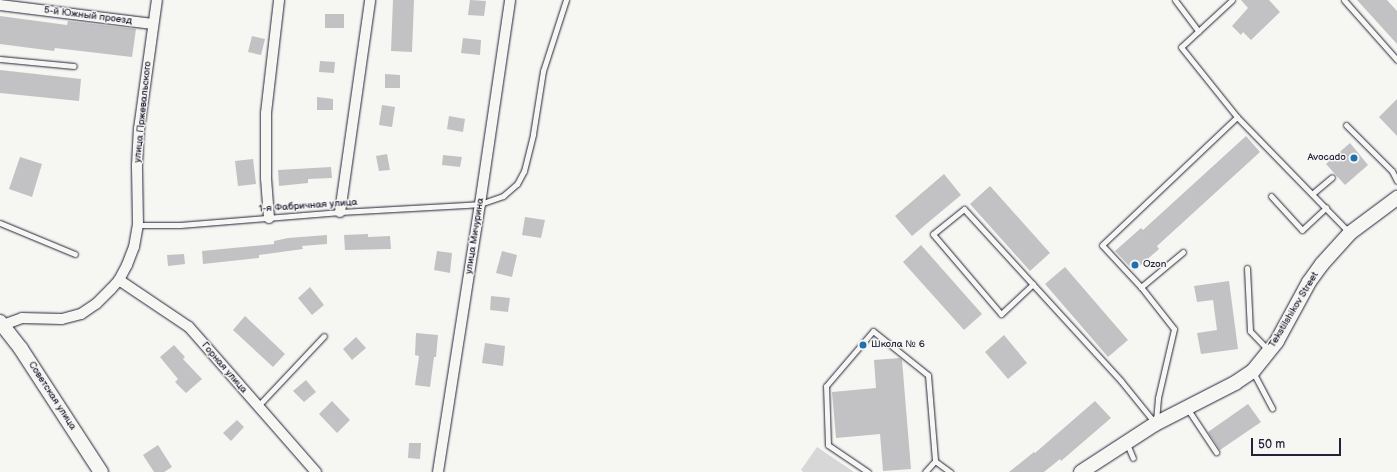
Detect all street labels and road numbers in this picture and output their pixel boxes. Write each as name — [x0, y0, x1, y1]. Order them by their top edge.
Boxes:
street label: 5-й Южный проезд — [43, 5, 133, 27]
street label: улица Пржевальского — [132, 61, 154, 163]
street label: 1-я Фабричная улица — [258, 197, 358, 215]
street label: улица Мичурина — [463, 197, 487, 275]
street label: Tekstilshikov Street — [1267, 270, 1321, 350]
street label: Горная улица — [199, 340, 249, 396]
street label: Советская улица — [25, 360, 79, 432]

